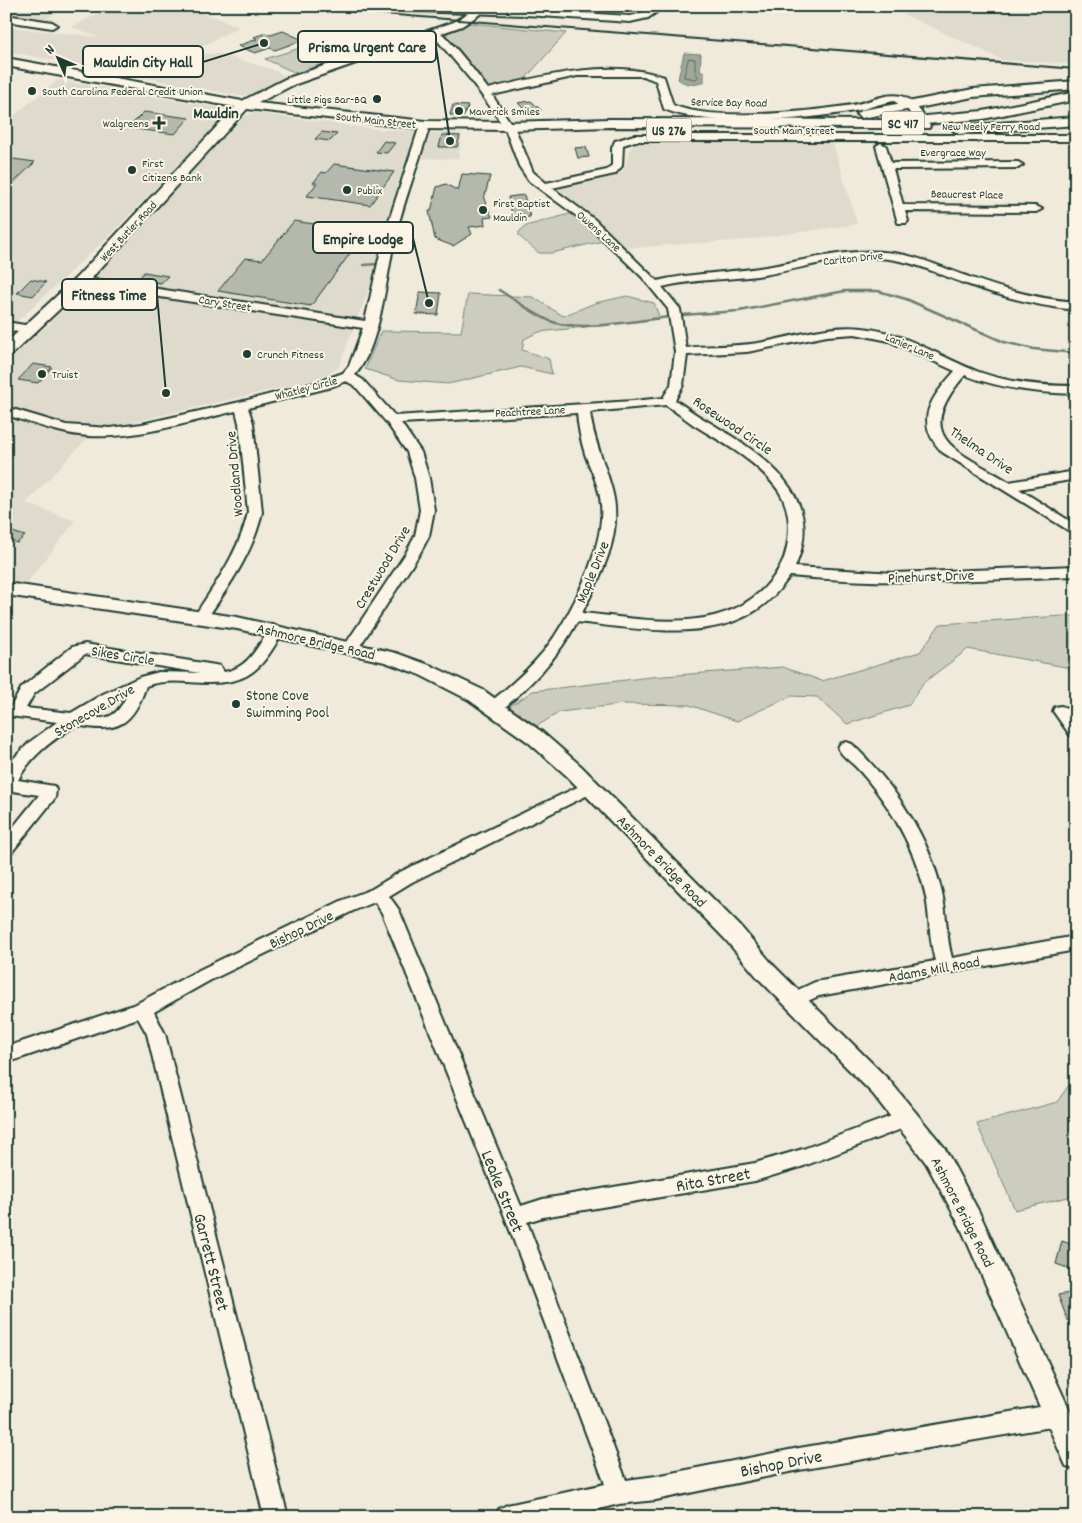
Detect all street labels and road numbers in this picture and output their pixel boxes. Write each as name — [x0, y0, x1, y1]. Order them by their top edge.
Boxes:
street label: Service Bay Road — [691, 94, 767, 113]
street label: South Main Street — [335, 109, 417, 134]
road number: SC 417 — [882, 112, 924, 134]
road number: US 276 — [646, 118, 692, 142]
street label: New Neely Ferry Road — [942, 119, 1040, 136]
street label: South Main Street — [754, 123, 835, 140]
street label: Evergrace Way — [920, 145, 987, 162]
street label: Beaucrest Place — [931, 186, 1003, 205]
street label: West Butler Road — [96, 198, 162, 266]
street label: Owens Lane — [572, 208, 624, 257]
street label: Carlton Drive — [822, 248, 884, 271]
street label: Cary Street — [197, 292, 253, 317]
street label: Lanier Lane — [882, 329, 937, 365]
street label: Whatley Circle — [273, 373, 339, 406]
street label: Rosewood Circle — [687, 392, 777, 462]
street label: Peachtree Lane — [495, 402, 566, 423]
street label: Thelma Drive — [945, 422, 1018, 481]
street label: Woodland Drive — [221, 430, 251, 518]
street label: Crestwood Drive — [350, 522, 418, 614]
street label: Maple Drive — [571, 538, 616, 607]
street label: Pinehurst Drive — [888, 565, 975, 590]
street label: Ashmore Bridge Road — [254, 619, 377, 667]
street label: Sikes Circle — [89, 641, 156, 673]
street label: Stonecove Drive — [50, 679, 140, 744]
street label: Ashmore Bridge Road — [611, 811, 711, 914]
street label: Bishop Drive — [266, 906, 338, 956]
street label: Adams Mill Road — [887, 952, 982, 990]
street label: Leake Street — [473, 1147, 529, 1237]
street label: Ashmore Bridge Road — [924, 1154, 999, 1272]
street label: Rita Street — [674, 1163, 753, 1200]
street label: Garrett Street — [185, 1211, 234, 1314]
street label: Bishop Drive — [738, 1445, 825, 1486]

